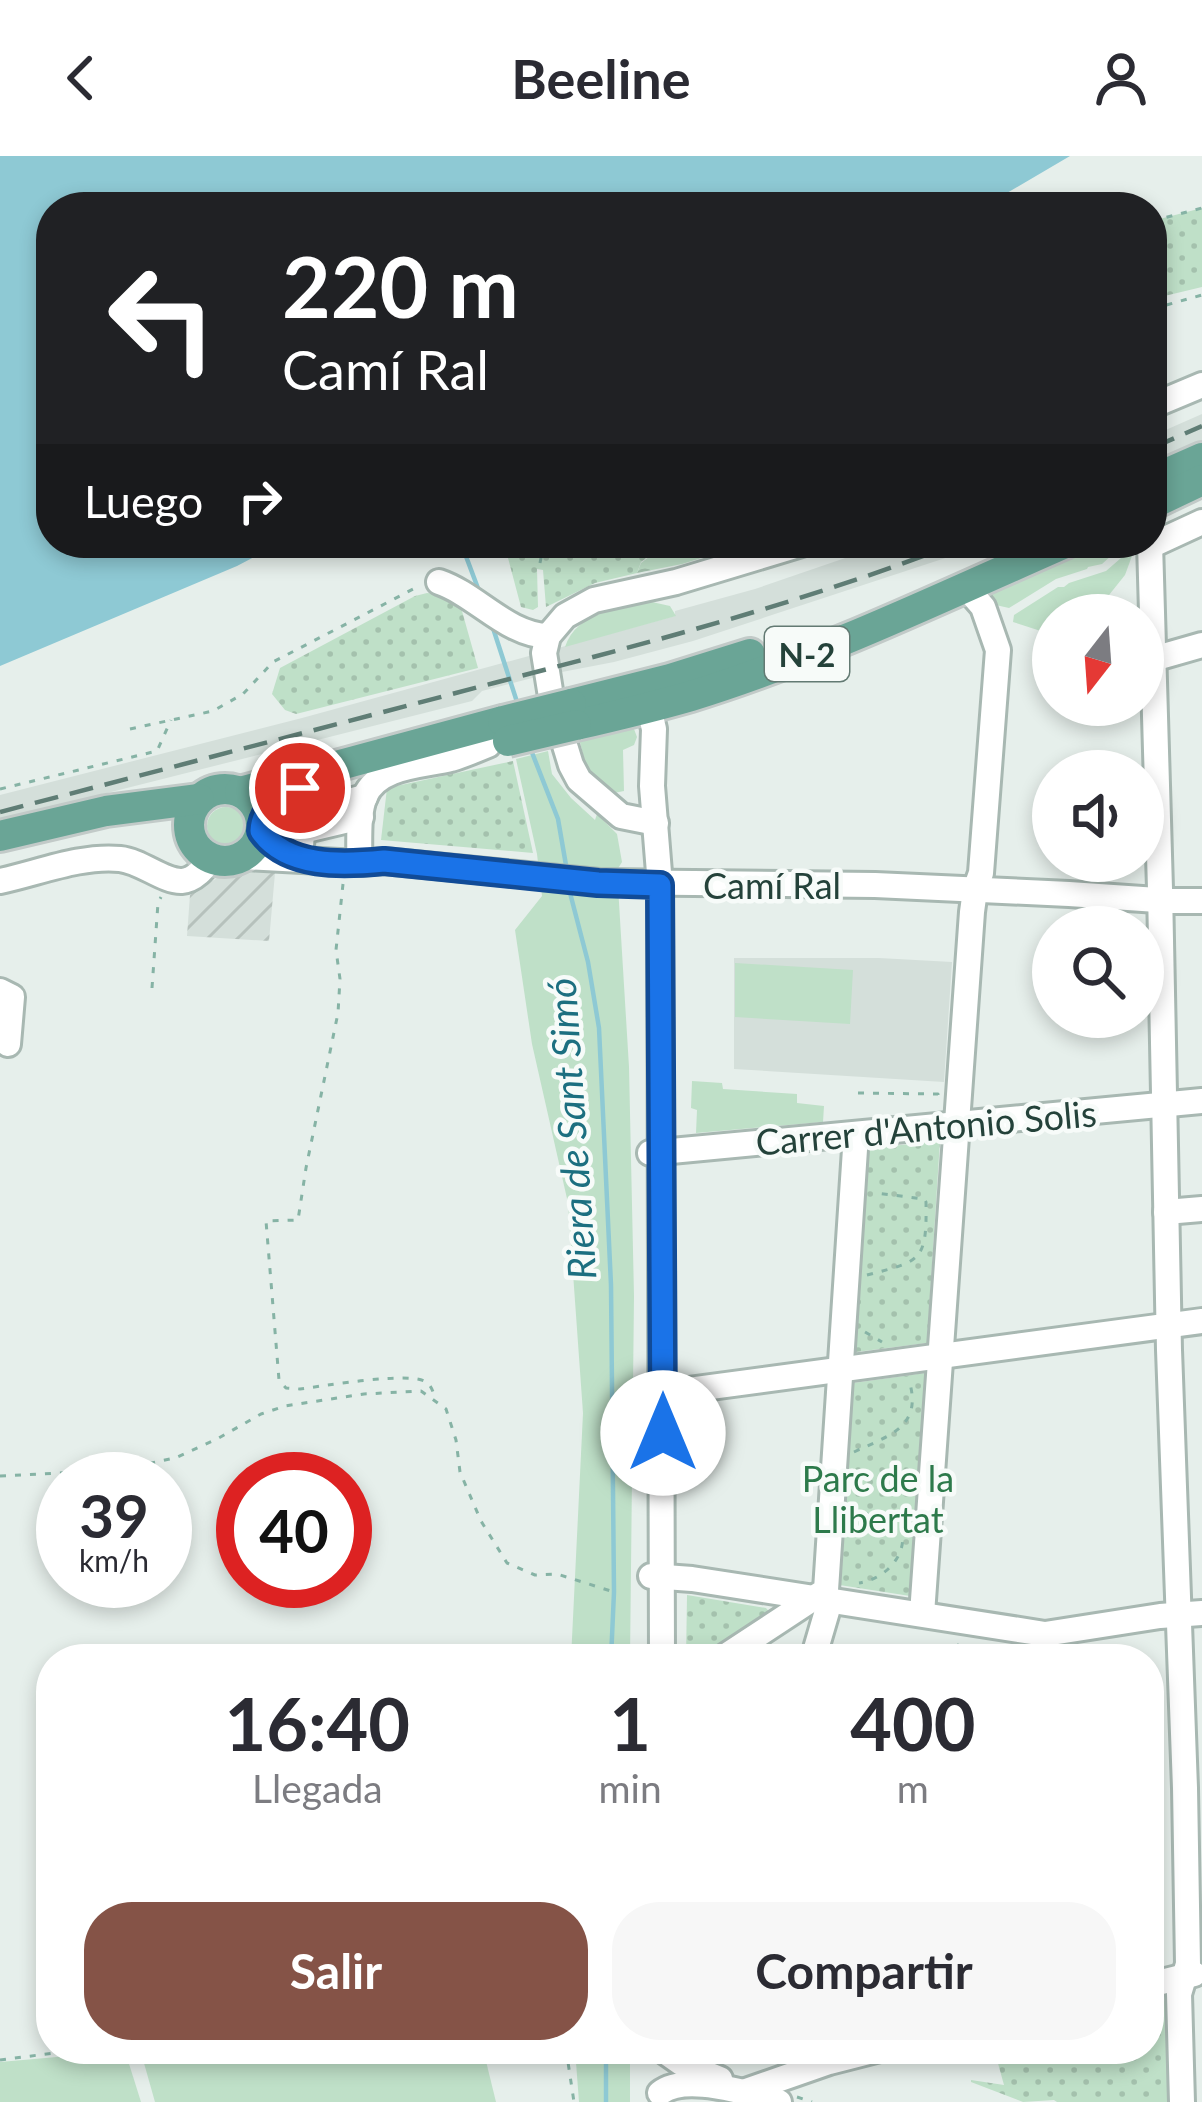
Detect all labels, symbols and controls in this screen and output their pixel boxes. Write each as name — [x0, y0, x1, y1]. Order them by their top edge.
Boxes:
icon: back — [48, 45, 114, 111]
icon: person — [1088, 45, 1154, 111]
text: Beeline — [511, 46, 691, 111]
text: 220 m — [282, 235, 519, 336]
icon: left — [84, 240, 240, 396]
text: Camí Ral — [282, 337, 489, 402]
icon: right — [227, 468, 293, 534]
text: Luego — [84, 474, 203, 528]
north arrow — [1032, 594, 1164, 726]
map controls — [1032, 594, 1164, 1038]
road number: N-2 — [765, 627, 849, 681]
pin — [249, 737, 351, 839]
button: sound — [1032, 750, 1164, 882]
icon: arrive — [267, 755, 333, 821]
street label: Camí Ral — [703, 863, 841, 907]
button: search — [1032, 906, 1164, 1038]
water label: Riera de Sant Simó — [538, 977, 604, 1281]
street label: Carrer d'Antonio Solis — [754, 1090, 1098, 1164]
position arrow — [600, 1370, 726, 1496]
speed limit sign: 40 — [216, 1452, 372, 1608]
park label: Parc de la Llibertat — [802, 1456, 954, 1541]
text: 39 — [79, 1479, 149, 1551]
text: km/h — [79, 1542, 149, 1578]
text: 16:40 — [224, 1680, 410, 1766]
text: 1 — [609, 1680, 651, 1766]
text: 400 — [850, 1680, 975, 1766]
text: Llegada — [252, 1765, 383, 1811]
text: min — [599, 1765, 662, 1811]
text: m — [897, 1765, 929, 1811]
button: Salir — [84, 1902, 588, 2040]
button: Compartir — [612, 1902, 1116, 2040]

